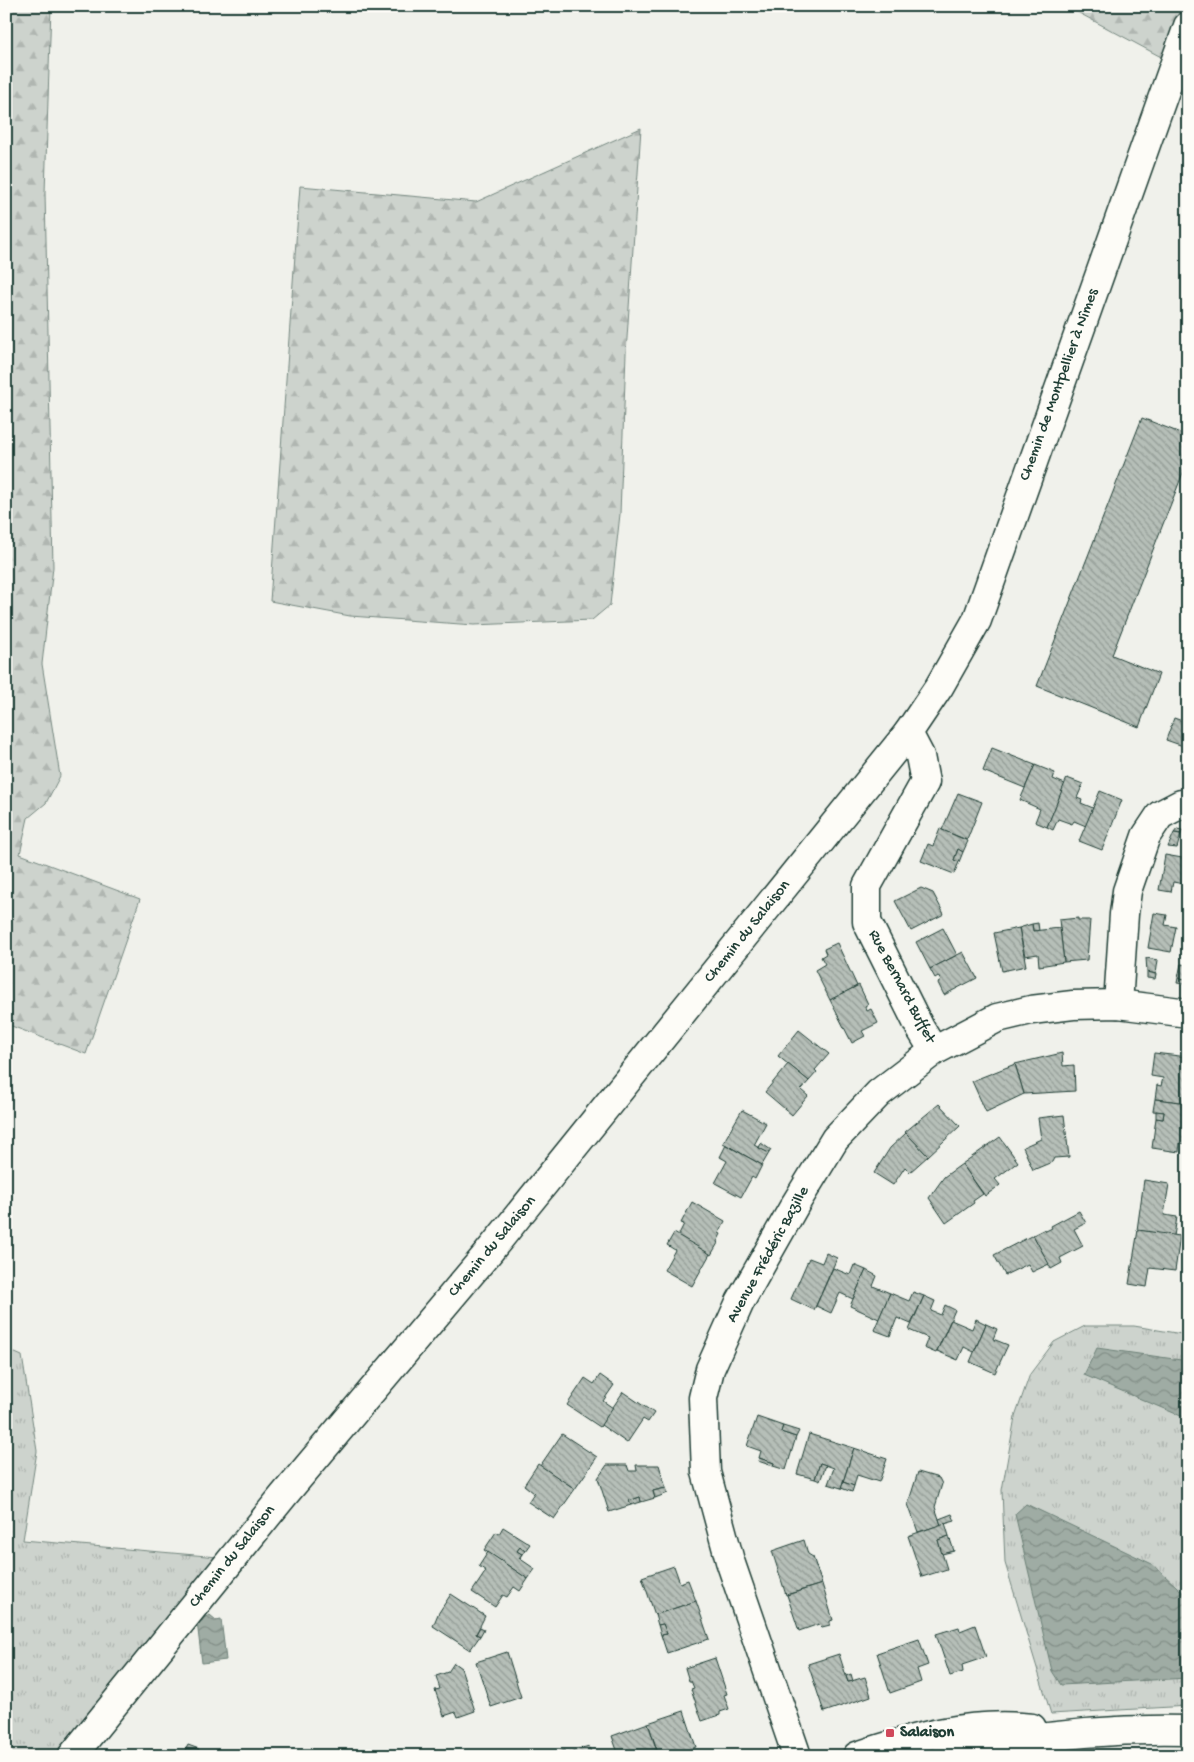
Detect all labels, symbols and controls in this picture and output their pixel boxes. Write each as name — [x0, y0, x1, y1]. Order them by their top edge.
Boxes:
street label: Chemin de Montpellier à Nîmes — [1016, 285, 1104, 484]
street label: Chemin du Salaison — [701, 877, 795, 987]
street label: Rue Bernard Buffet — [863, 927, 940, 1048]
street label: Avenue Frédéric Bazille — [724, 1183, 815, 1326]
street label: Chemin du Salaison — [445, 1192, 541, 1302]
street label: Chemin du Salaison — [186, 1502, 280, 1612]
place label: Salaison — [900, 1724, 954, 1743]
marker: Salaison — [884, 1727, 896, 1739]

